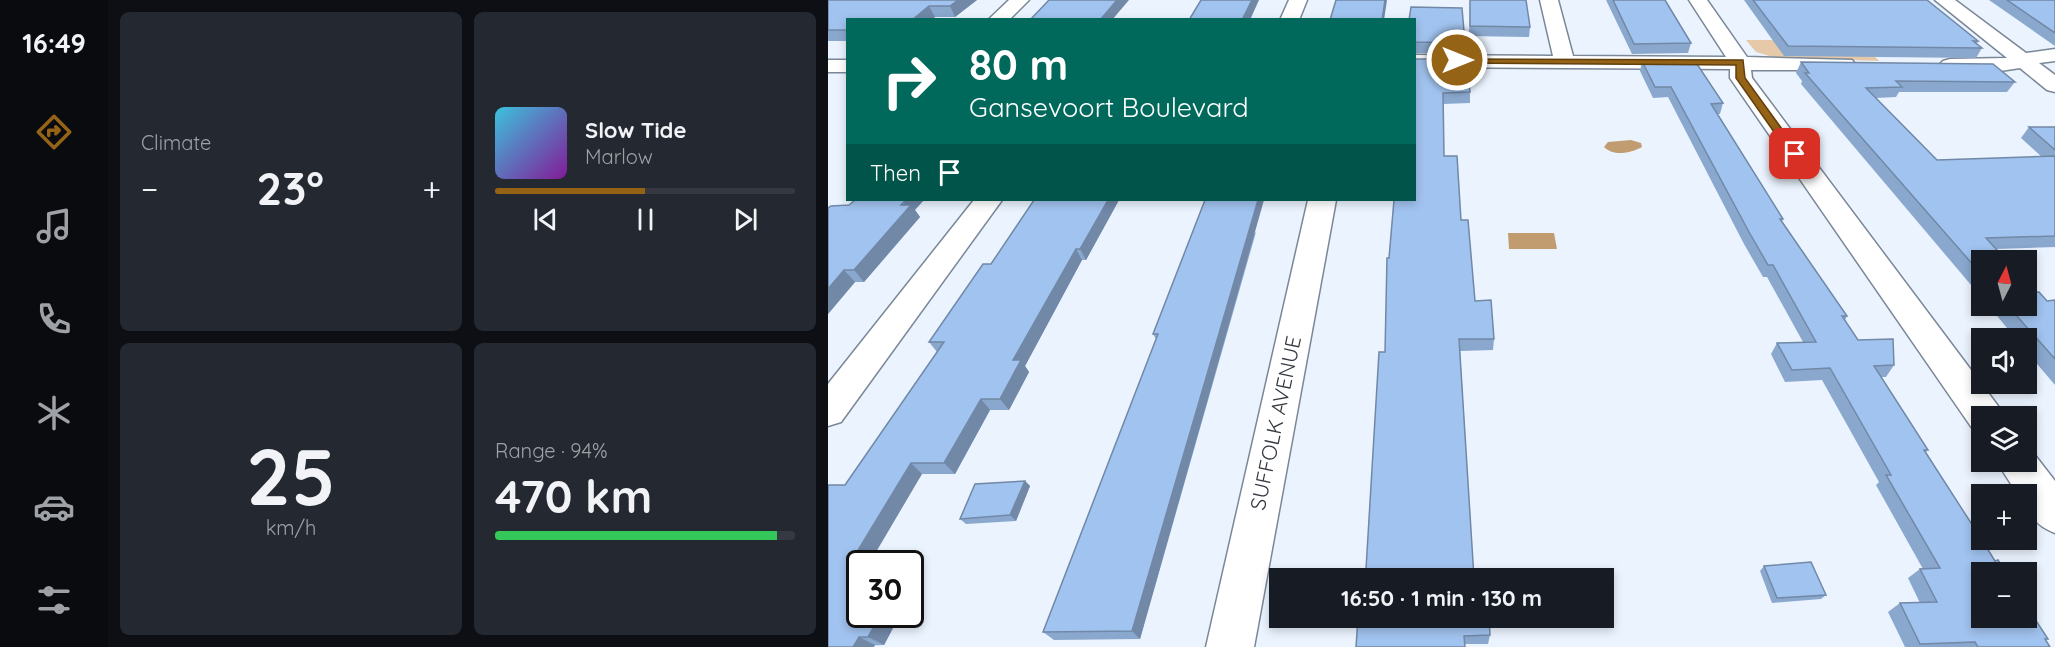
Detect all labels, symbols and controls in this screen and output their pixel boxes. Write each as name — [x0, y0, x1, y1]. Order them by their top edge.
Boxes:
text: 16:49 — [22, 26, 86, 60]
position arrow — [1425, 28, 1489, 92]
text: 80 m — [969, 38, 1068, 91]
icon: right — [870, 42, 948, 120]
text: Gansevoort Boulevard — [969, 90, 1249, 124]
icon: directions — [33, 111, 75, 153]
text: Slow Tide — [585, 116, 686, 144]
pin — [1769, 128, 1820, 179]
text: Climate — [141, 130, 211, 155]
icon: arrive — [1778, 137, 1811, 170]
text: Marlow — [585, 144, 653, 169]
icon: arrive — [933, 156, 966, 189]
text: Then — [870, 159, 921, 187]
text: 23° — [257, 160, 324, 216]
text: − — [141, 168, 158, 209]
text: + — [422, 168, 441, 209]
icon: previous — [529, 203, 562, 236]
icon: pause — [629, 203, 662, 236]
icon: next — [729, 203, 762, 236]
icon: music — [33, 205, 75, 247]
north arrow — [1971, 250, 2037, 316]
map controls — [1971, 250, 2037, 628]
icon: phone — [33, 298, 75, 340]
button: sound — [1971, 328, 2037, 394]
street label: SUFFOLK AVENUE — [1244, 333, 1306, 512]
icon: climate — [33, 392, 75, 434]
button: layers — [1971, 406, 2037, 472]
text: 25 — [246, 427, 336, 525]
text: Range · 94% — [495, 438, 608, 463]
text: 470 km — [495, 468, 652, 524]
button: + — [1971, 484, 2037, 550]
icon: car — [33, 486, 75, 528]
text: km/h — [266, 515, 316, 540]
speed limit sign: 30 — [846, 550, 924, 628]
button: − — [1971, 562, 2037, 628]
icon: filters — [33, 579, 75, 621]
text: 16:50 · 1 min · 130 m — [1341, 584, 1542, 612]

